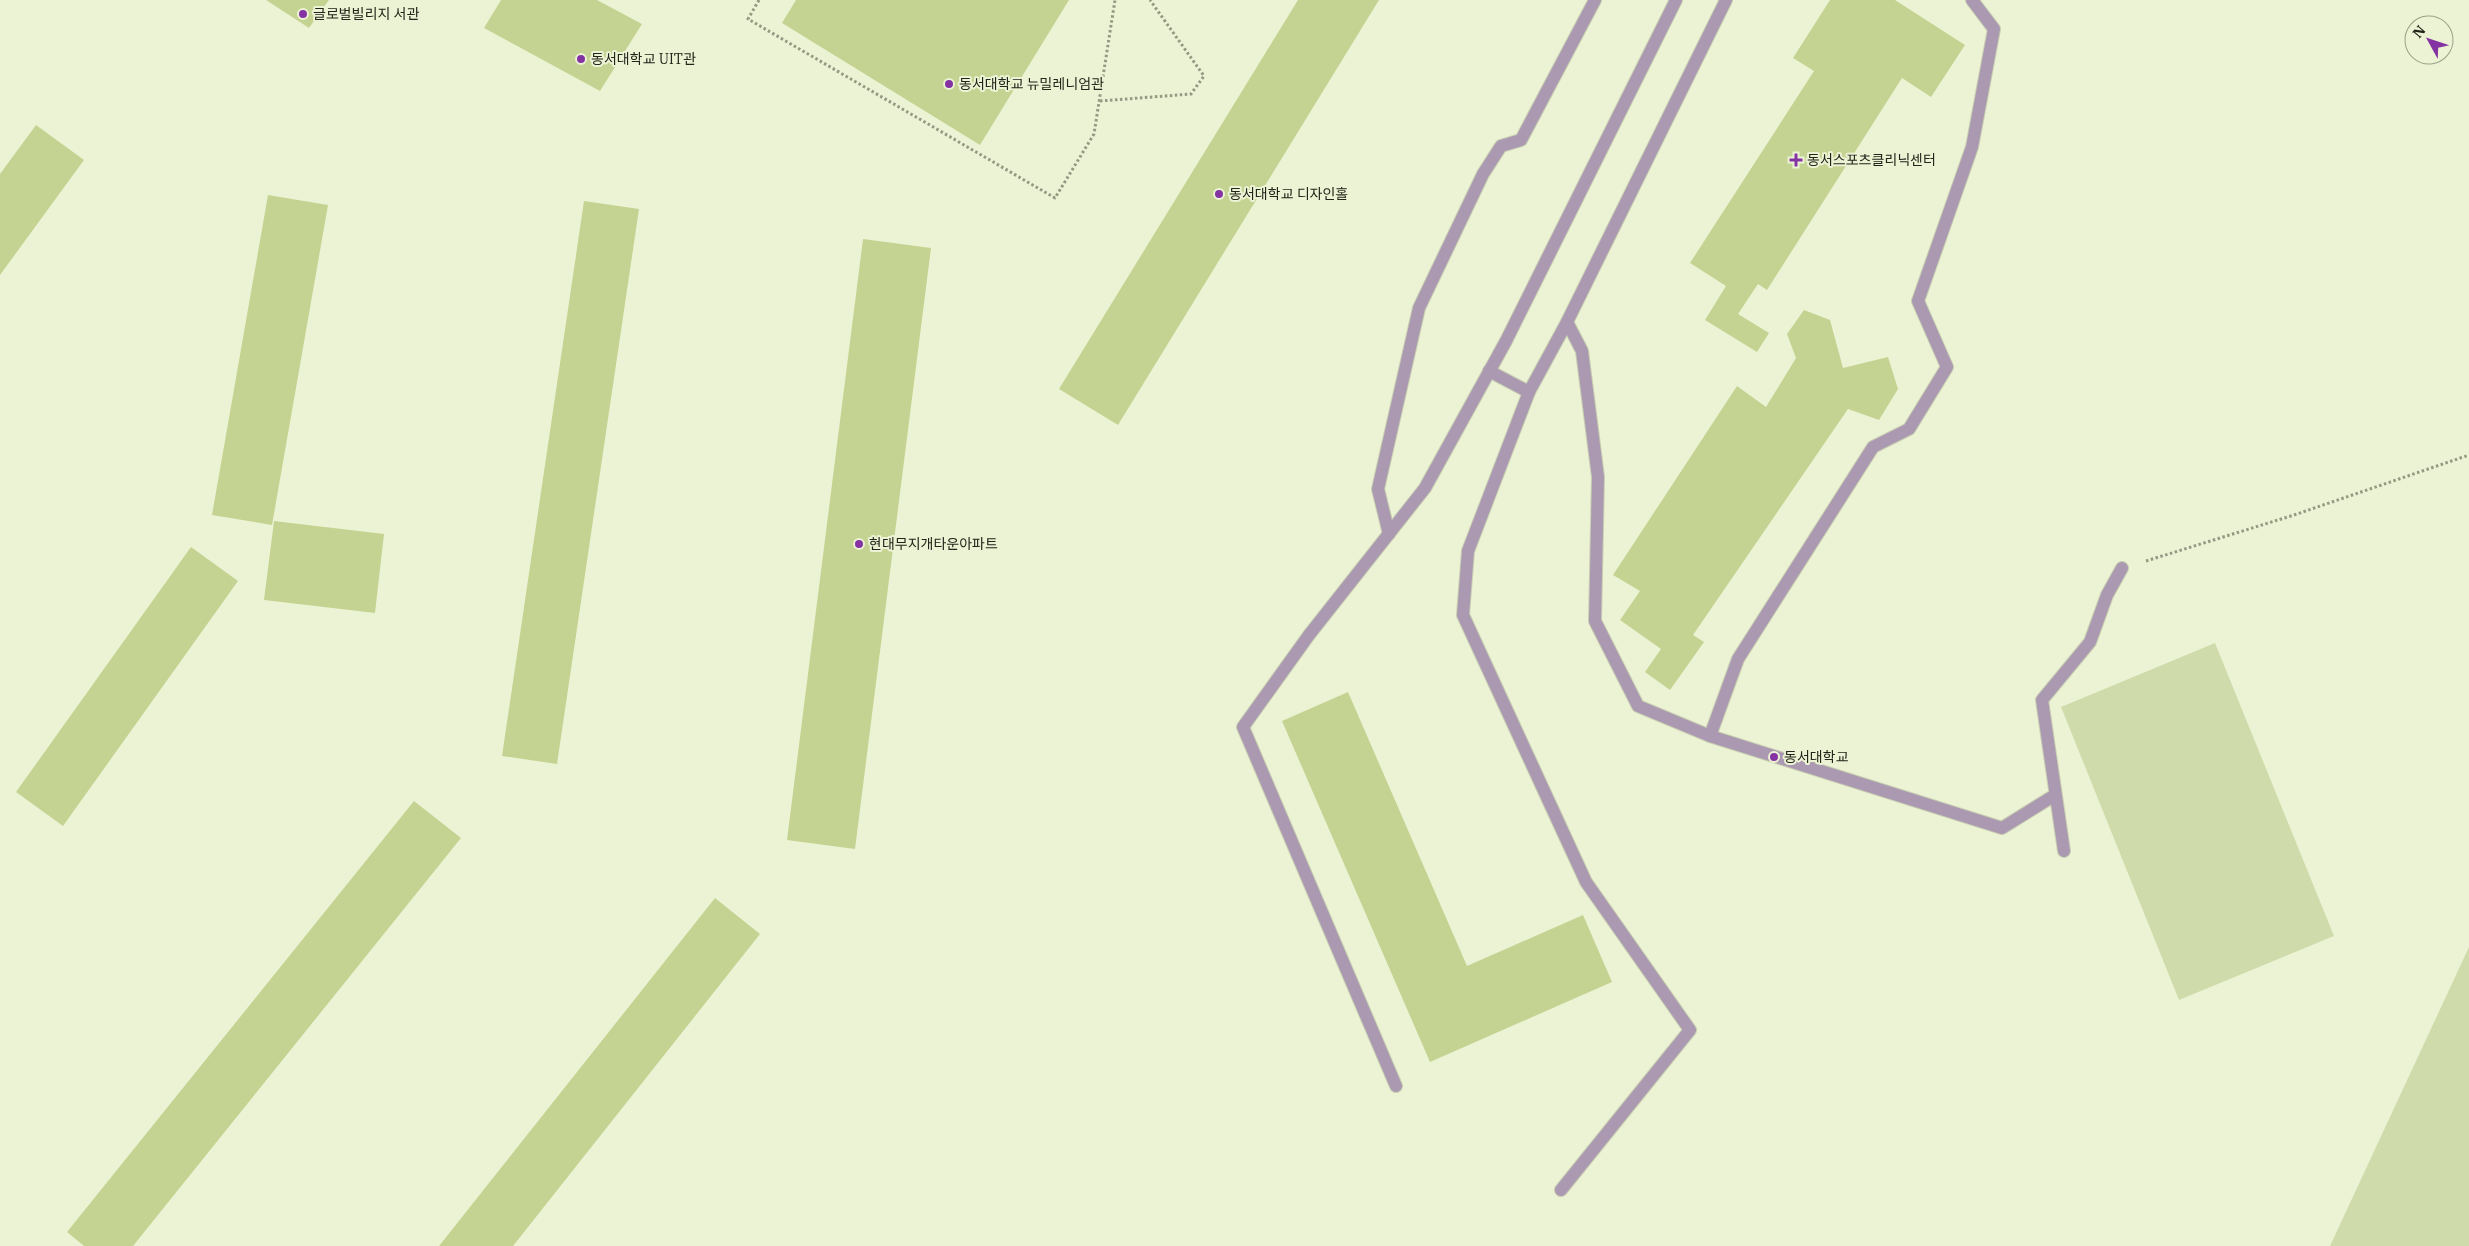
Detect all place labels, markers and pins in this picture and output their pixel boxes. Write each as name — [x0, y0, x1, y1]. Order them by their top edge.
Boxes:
place label: 글로벌빌리지 서관 — [313, 5, 419, 23]
marker: 글로벌빌리지 서관 — [297, 8, 309, 20]
place label: 동서대학교 UIT관 — [591, 50, 696, 68]
marker: 동서대학교 UIT관 — [575, 53, 587, 65]
place label: 동서대학교 뉴밀레니엄관 — [959, 75, 1104, 93]
marker: 동서대학교 뉴밀레니엄관 — [943, 78, 955, 90]
place label: 동서스포츠클리닉센터 — [1807, 151, 1936, 169]
marker: 동서스포츠클리닉센터 — [1789, 153, 1803, 167]
place label: 동서대학교 디자인홀 — [1229, 185, 1348, 203]
marker: 동서대학교 디자인홀 — [1213, 188, 1225, 200]
place label: 현대무지개타운아파트 — [869, 535, 998, 553]
marker: 현대무지개타운아파트 — [853, 538, 865, 550]
place label: 동서대학교 — [1784, 748, 1849, 766]
marker: 동서대학교 — [1768, 751, 1780, 763]

